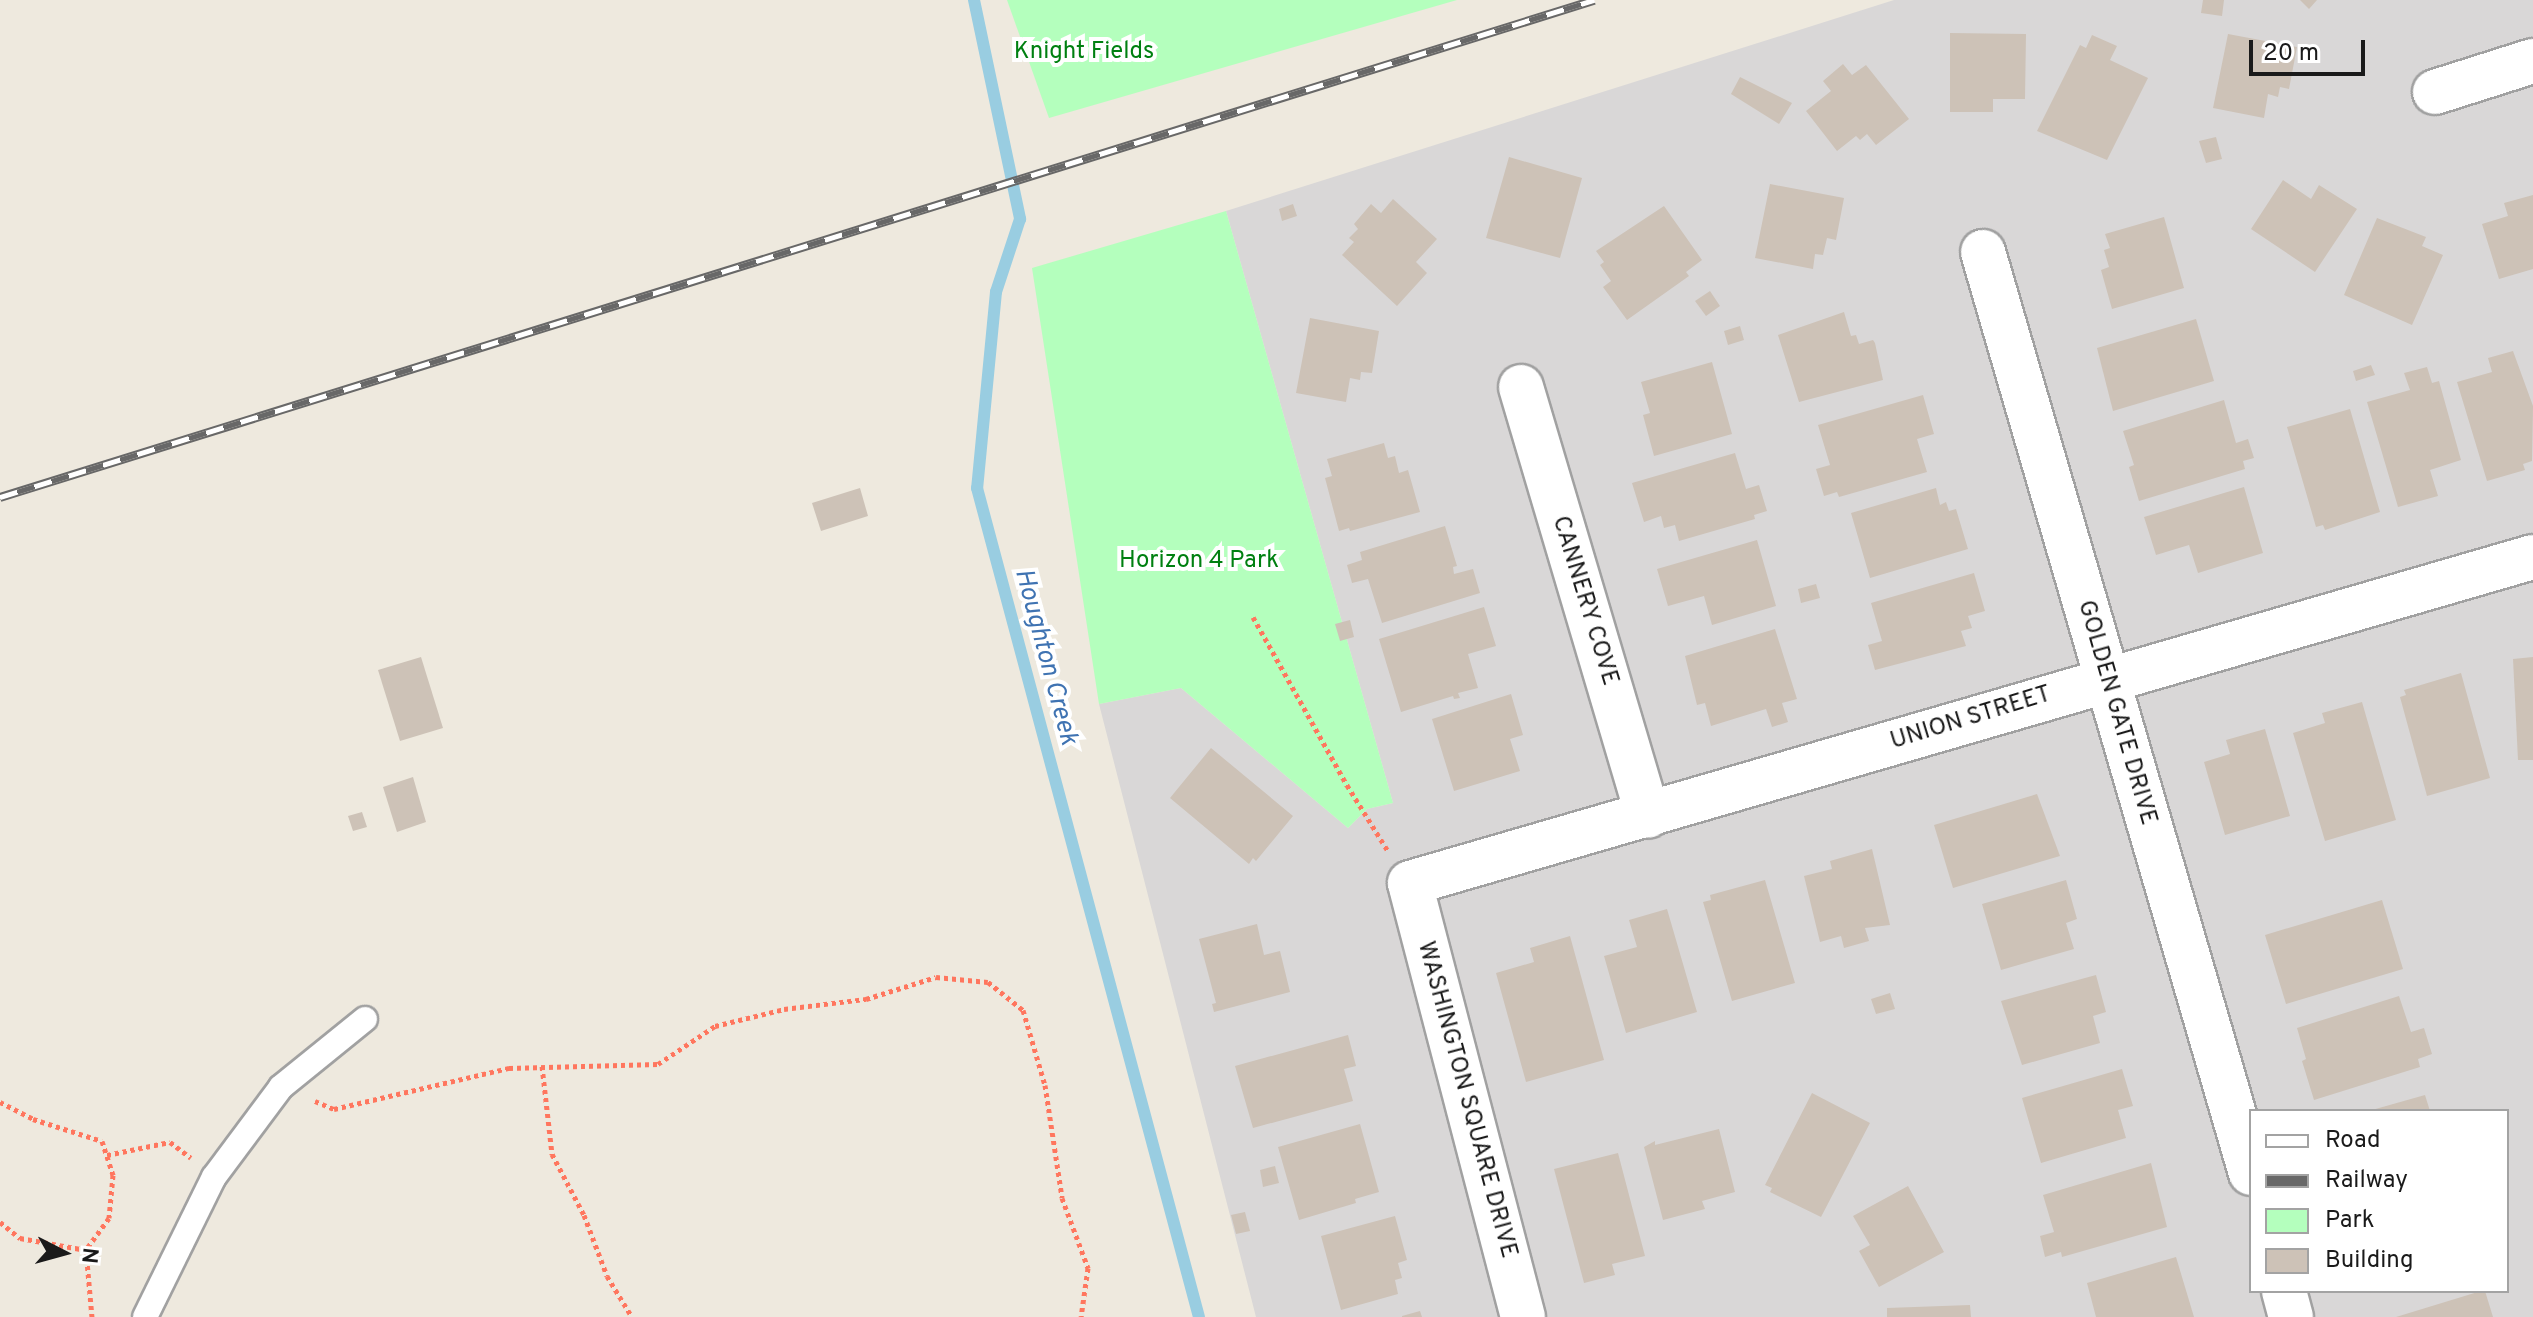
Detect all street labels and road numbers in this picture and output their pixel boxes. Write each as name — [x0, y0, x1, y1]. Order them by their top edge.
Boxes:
street label: CANNERY COVE — [1544, 512, 1624, 690]
street label: GOLDEN GATE DRIVE — [2070, 597, 2162, 829]
street label: UNION STREET — [1887, 681, 2055, 757]
street label: WASHINGTON SQUARE DRIVE — [1410, 939, 1522, 1261]

